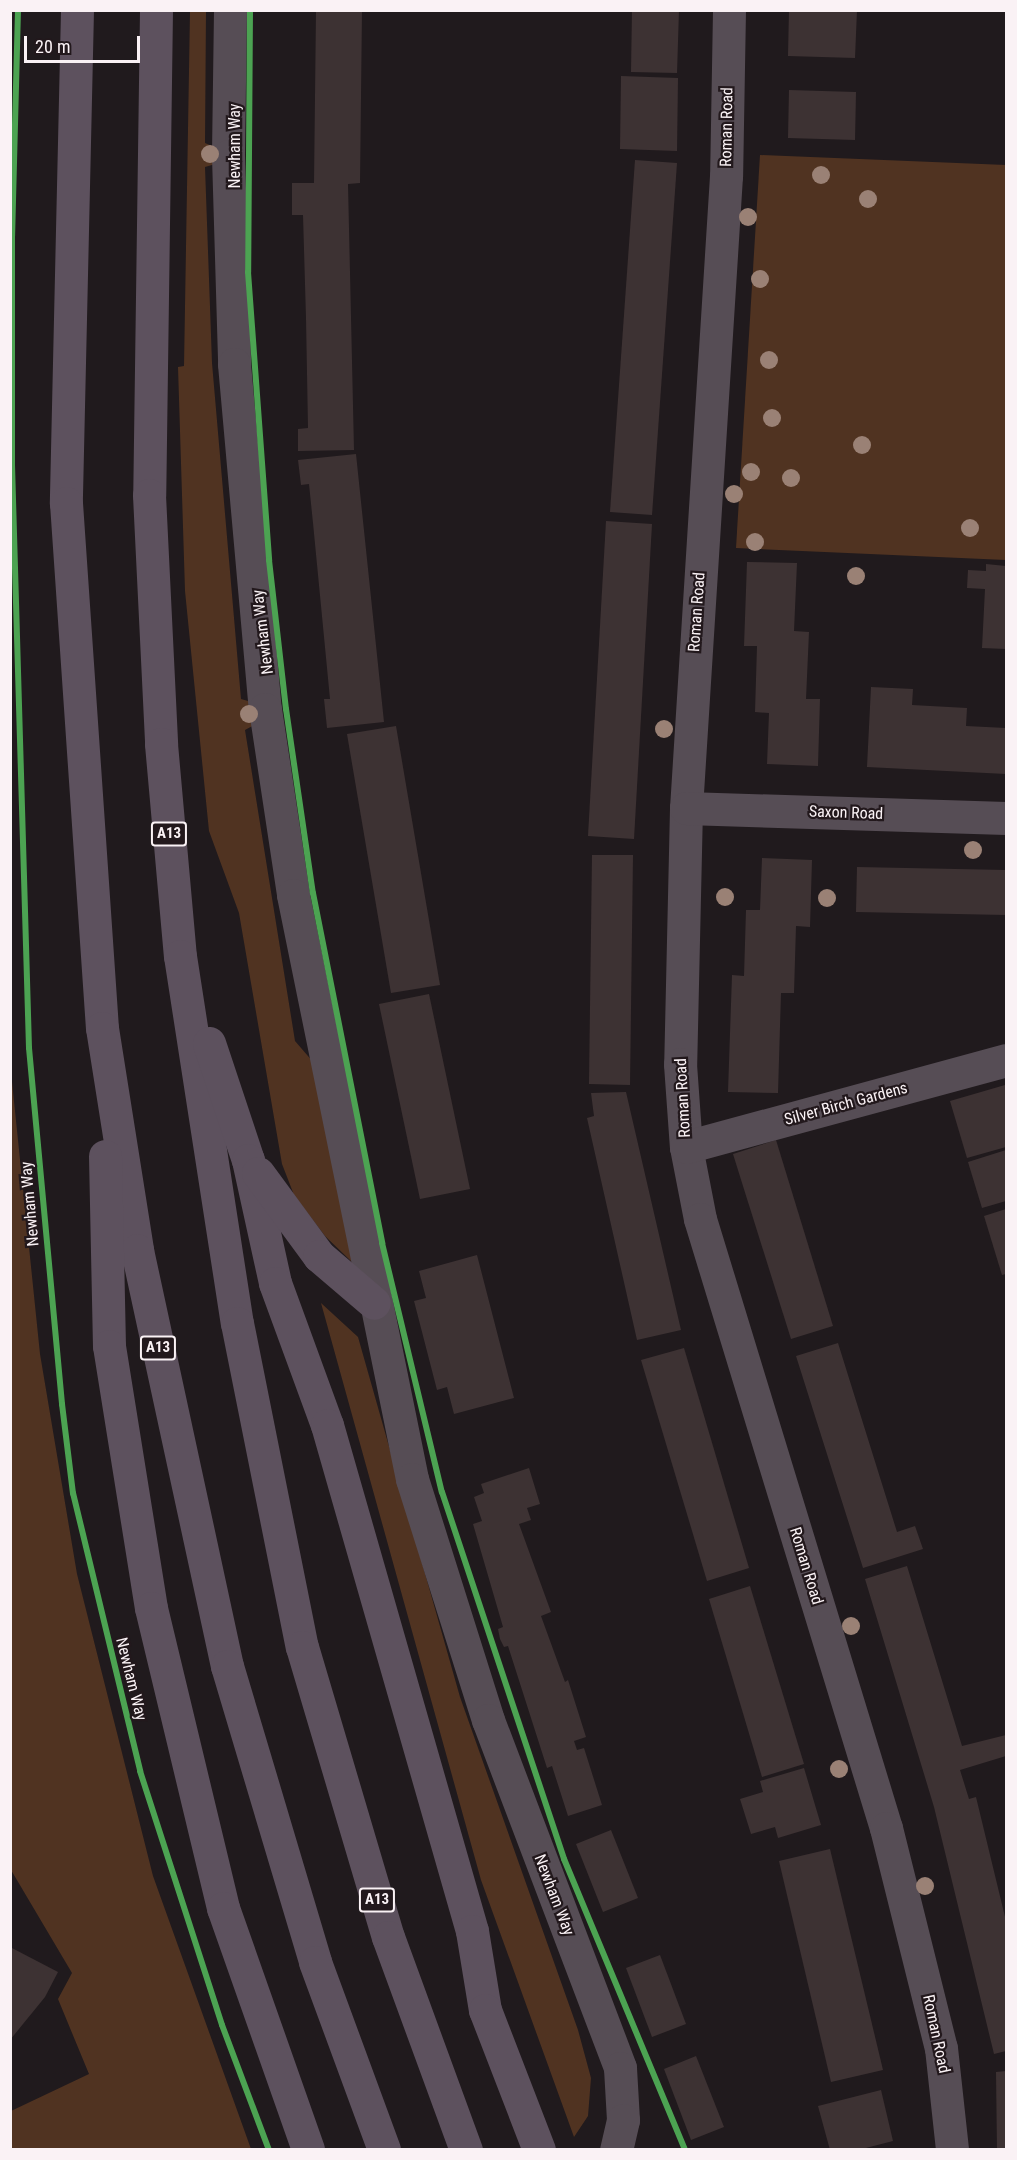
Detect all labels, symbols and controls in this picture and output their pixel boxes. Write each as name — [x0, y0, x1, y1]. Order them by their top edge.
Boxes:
scale bar — [27, 24, 142, 62]
text: 20 m — [35, 36, 70, 57]
street label: Roman Road — [717, 87, 737, 167]
street label: Newham Way — [225, 103, 245, 189]
street label: Roman Road — [685, 572, 709, 652]
street label: Newham Way — [248, 589, 278, 675]
street label: Saxon Road — [808, 802, 884, 824]
road number: A13 — [150, 822, 188, 846]
street label: Roman Road — [671, 1058, 695, 1138]
street label: Silver Birch Gardens — [782, 1078, 910, 1130]
street label: Newham Way — [17, 1161, 43, 1247]
road number: A13 — [138, 1336, 178, 1360]
street label: Roman Road — [785, 1525, 827, 1607]
street label: Newham Way — [111, 1635, 151, 1723]
street label: Newham Way — [530, 1852, 578, 1938]
road number: A13 — [358, 1888, 397, 1912]
street label: Roman Road — [918, 1993, 954, 2075]

